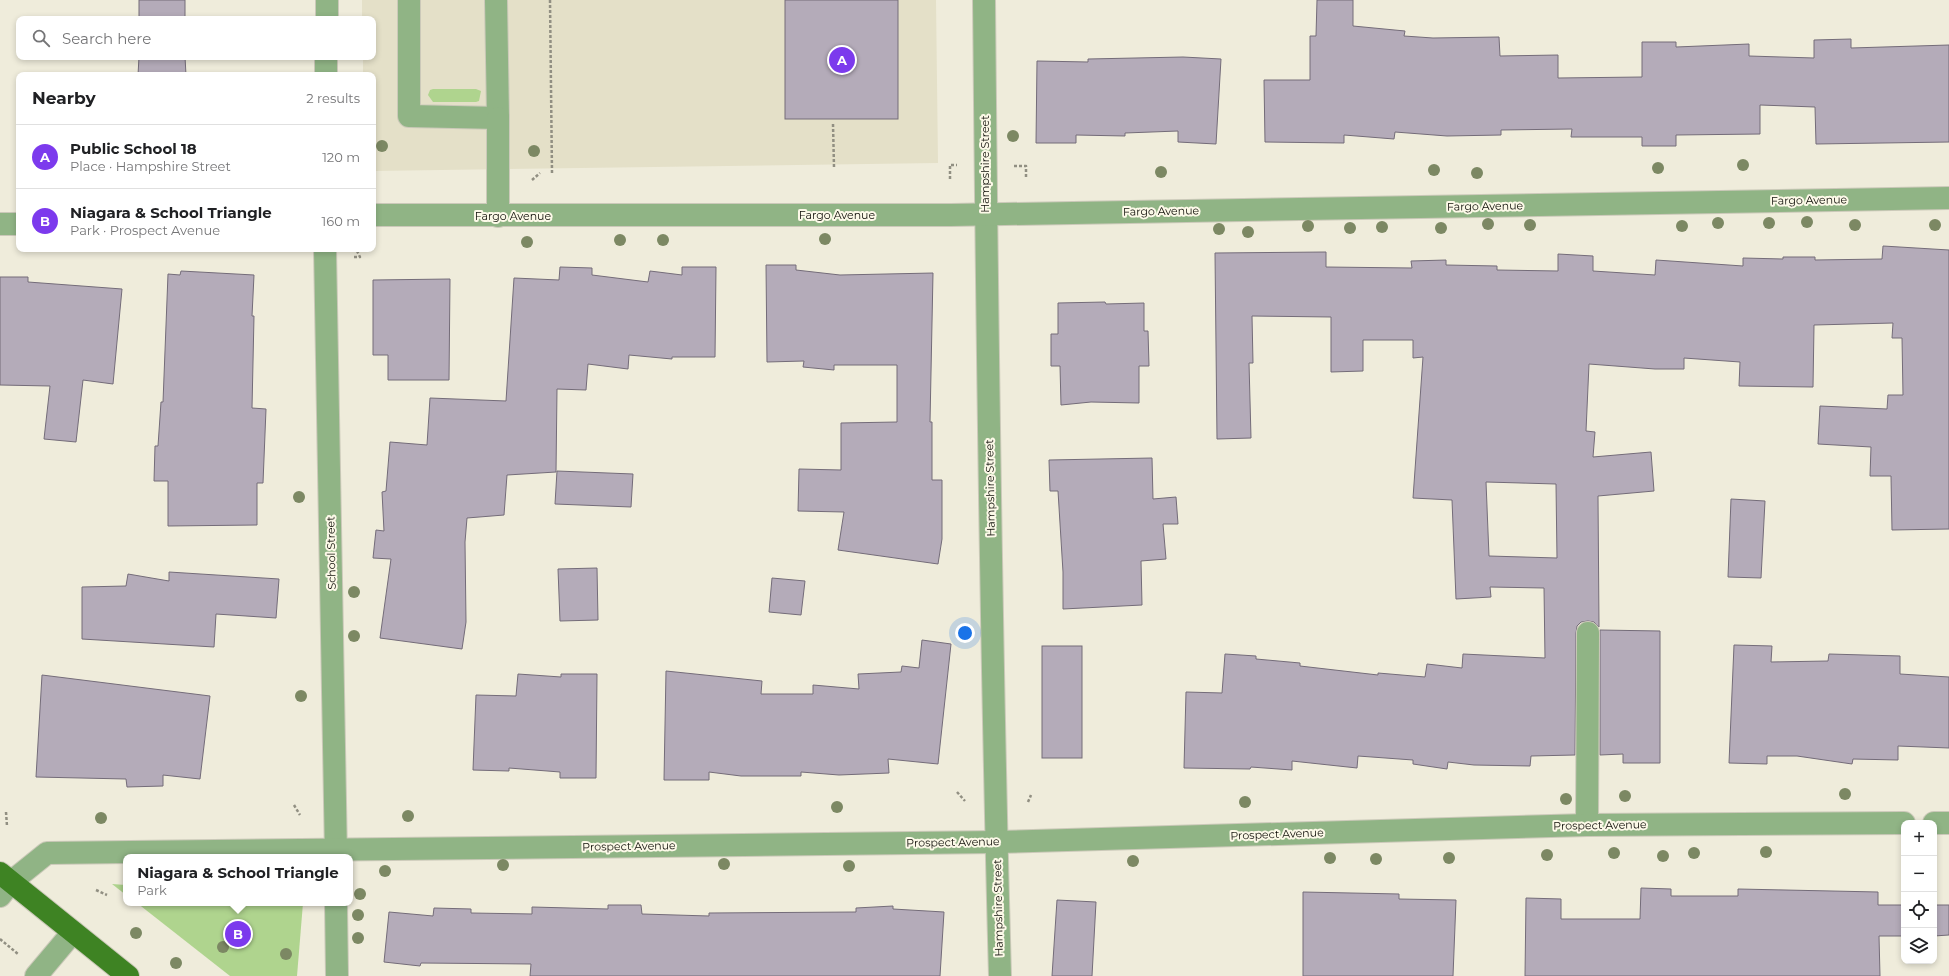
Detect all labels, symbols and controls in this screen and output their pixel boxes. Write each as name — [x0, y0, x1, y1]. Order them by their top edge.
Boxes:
search box — [16, 16, 376, 60]
icon: search — [30, 27, 52, 49]
text: Search here — [62, 29, 151, 48]
pin: A — [829, 45, 855, 75]
text: Nearby — [32, 88, 96, 108]
text: 2 results — [306, 90, 360, 106]
street label: Hampshire Street — [978, 115, 992, 213]
text: Public School 18 — [70, 139, 197, 158]
text: A — [40, 149, 50, 165]
text: 120 m — [322, 149, 360, 165]
text: Place · Hampshire Street — [70, 158, 231, 174]
street label: Fargo Avenue — [1771, 192, 1848, 208]
street label: Fargo Avenue — [1447, 198, 1524, 214]
text: Niagara & School Triangle — [70, 203, 272, 222]
street label: Fargo Avenue — [1123, 203, 1200, 219]
street label: Fargo Avenue — [799, 208, 876, 222]
street label: Fargo Avenue — [475, 209, 552, 223]
text: B — [40, 213, 50, 229]
text: 160 m — [322, 213, 360, 229]
text: Park · Prospect Avenue — [70, 222, 220, 238]
street label: Hampshire Street — [982, 439, 998, 537]
street label: School Street — [323, 516, 339, 590]
your location — [955, 623, 975, 643]
street label: Prospect Avenue — [1553, 817, 1647, 833]
map controls — [1901, 820, 1937, 964]
button: + — [1901, 820, 1937, 856]
street label: Prospect Avenue — [1230, 825, 1324, 843]
street label: Prospect Avenue — [906, 834, 1000, 850]
street label: Prospect Avenue — [582, 838, 676, 854]
popup — [123, 854, 353, 906]
button: − — [1901, 856, 1937, 892]
street label: Hampshire Street — [990, 859, 1006, 957]
text: Niagara & School Triangle — [137, 863, 339, 882]
text: Park — [137, 882, 167, 898]
button: locate — [1901, 892, 1937, 928]
pin: B — [225, 919, 251, 949]
button: layers — [1901, 928, 1937, 964]

